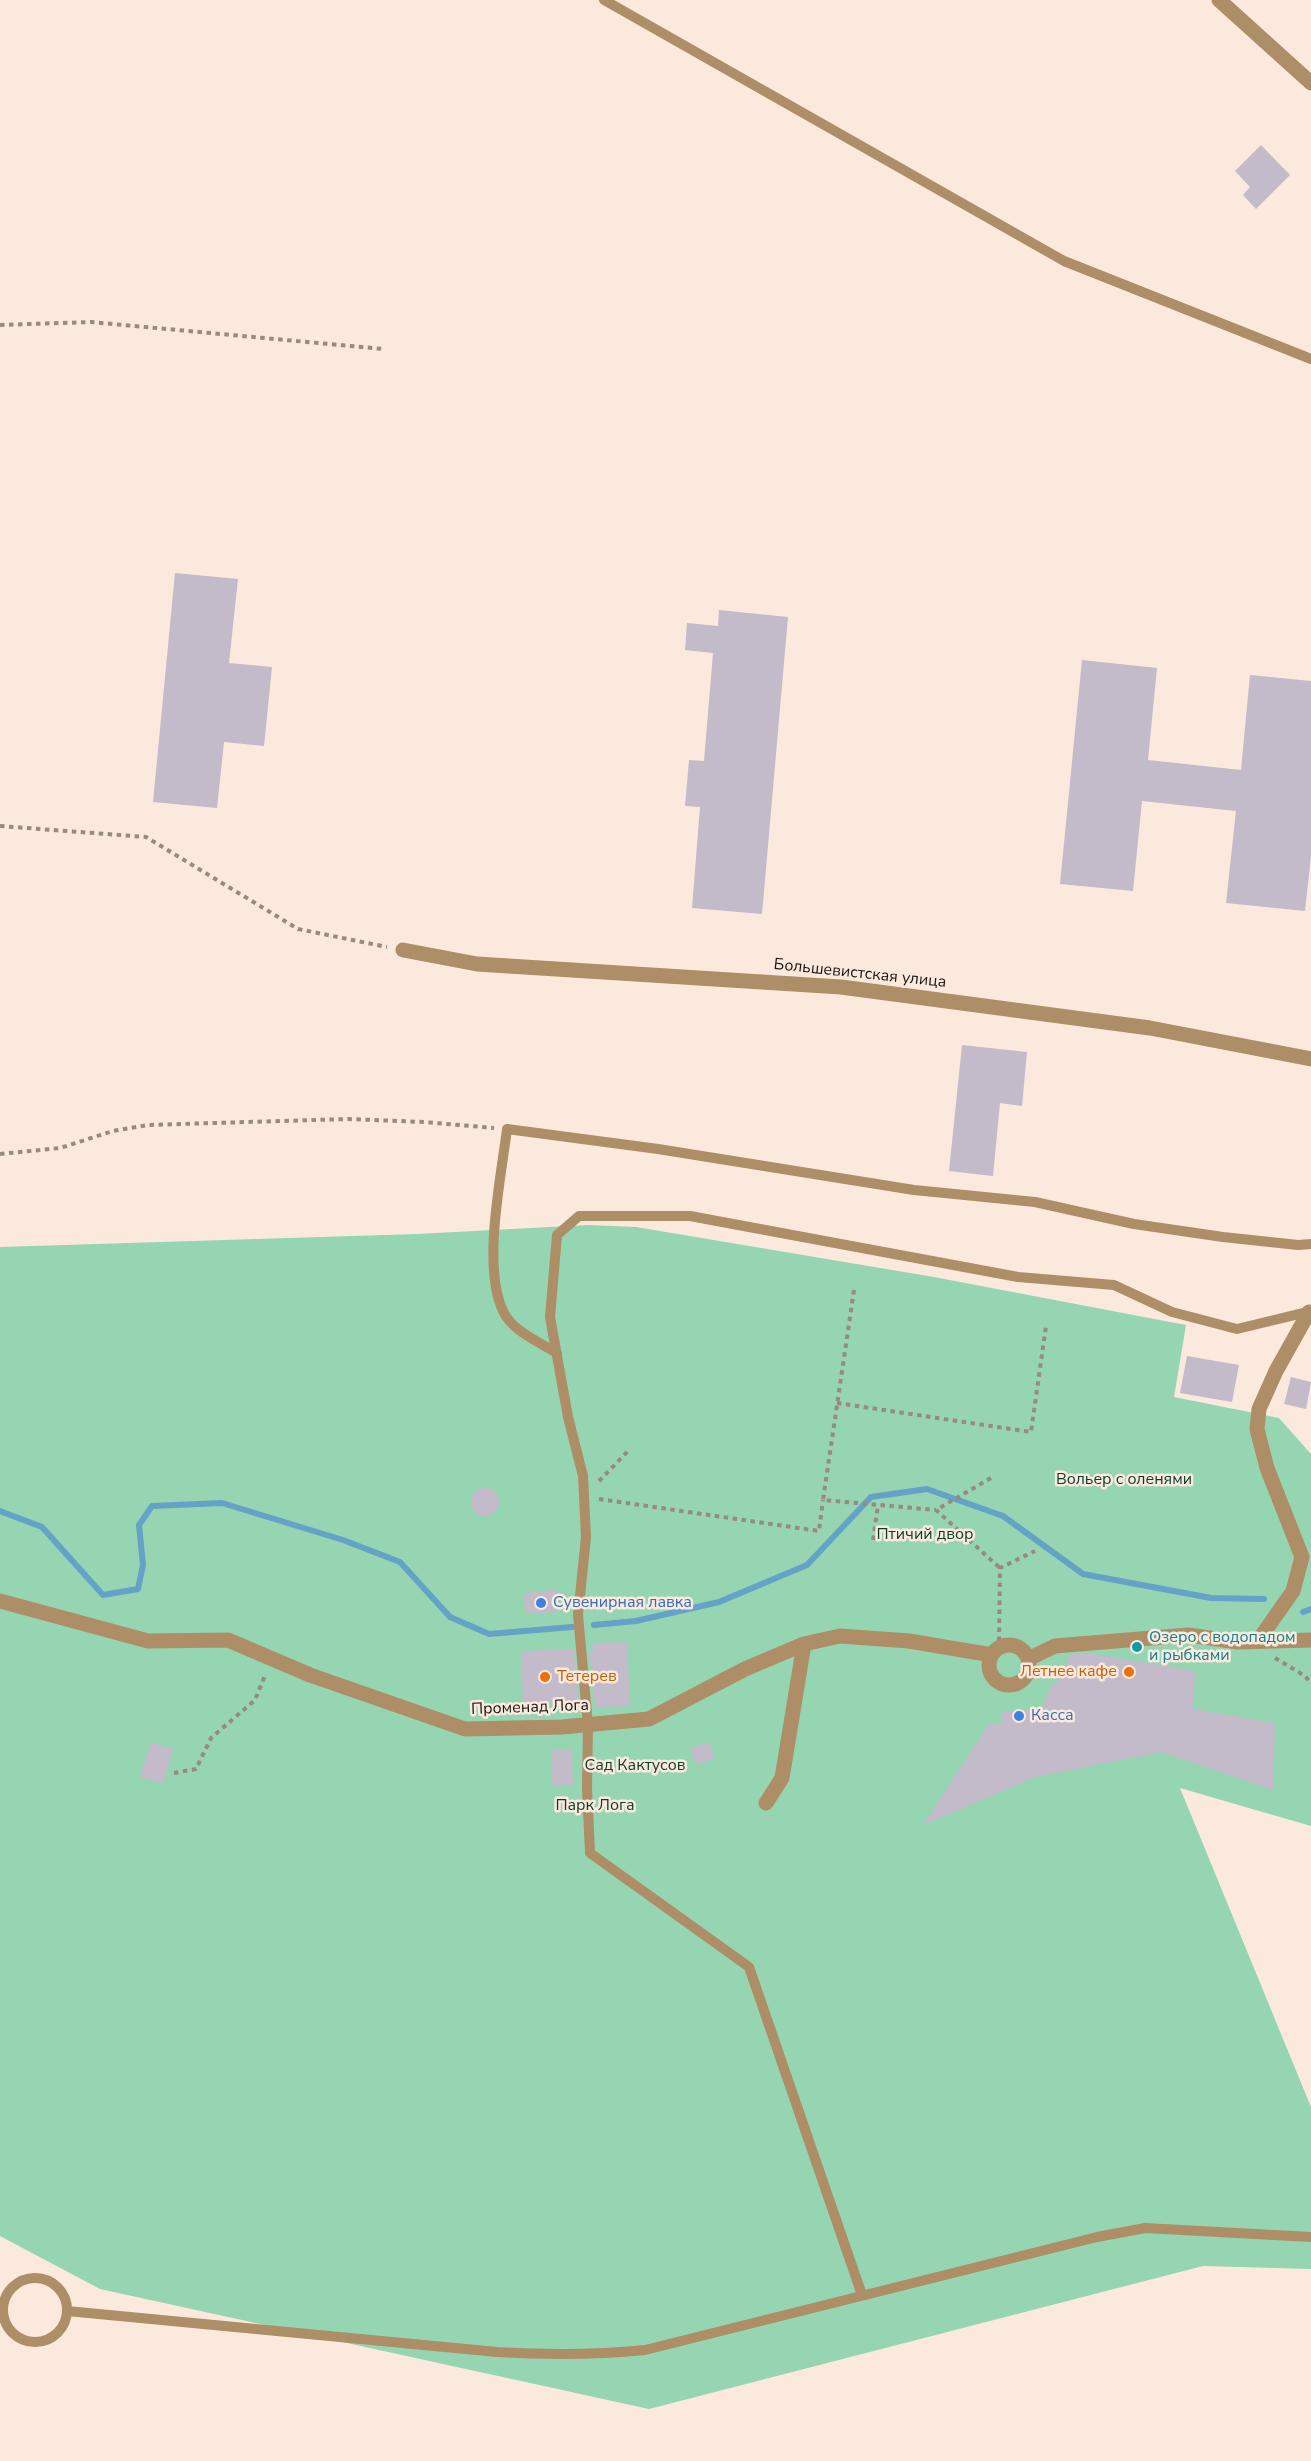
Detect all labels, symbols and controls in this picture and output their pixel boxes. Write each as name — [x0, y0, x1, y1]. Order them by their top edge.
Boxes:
street label: Большевистская улица — [773, 955, 947, 993]
park label: Вольер с оленями — [1056, 1470, 1192, 1490]
park label: Птичий двор — [877, 1525, 973, 1545]
place label: Сувенирная лавка — [553, 1593, 692, 1613]
marker: Сувенирная лавка — [534, 1596, 548, 1610]
place label: Озеро с водопадом и рыбками — [1149, 1628, 1296, 1666]
marker: Озеро с водопадом и рыбками — [1130, 1640, 1144, 1654]
place label: Летнее кафе — [1020, 1662, 1117, 1682]
marker: Летнее кафе — [1122, 1665, 1136, 1679]
place label: Тетерев — [557, 1667, 617, 1687]
marker: Тетерев — [538, 1670, 552, 1684]
street label: Променад Лога — [471, 1696, 589, 1720]
place label: Касса — [1031, 1706, 1074, 1726]
marker: Касса — [1012, 1709, 1026, 1723]
park label: Сад Кактусов — [585, 1756, 685, 1776]
park label: Парк Лога — [555, 1796, 635, 1816]

